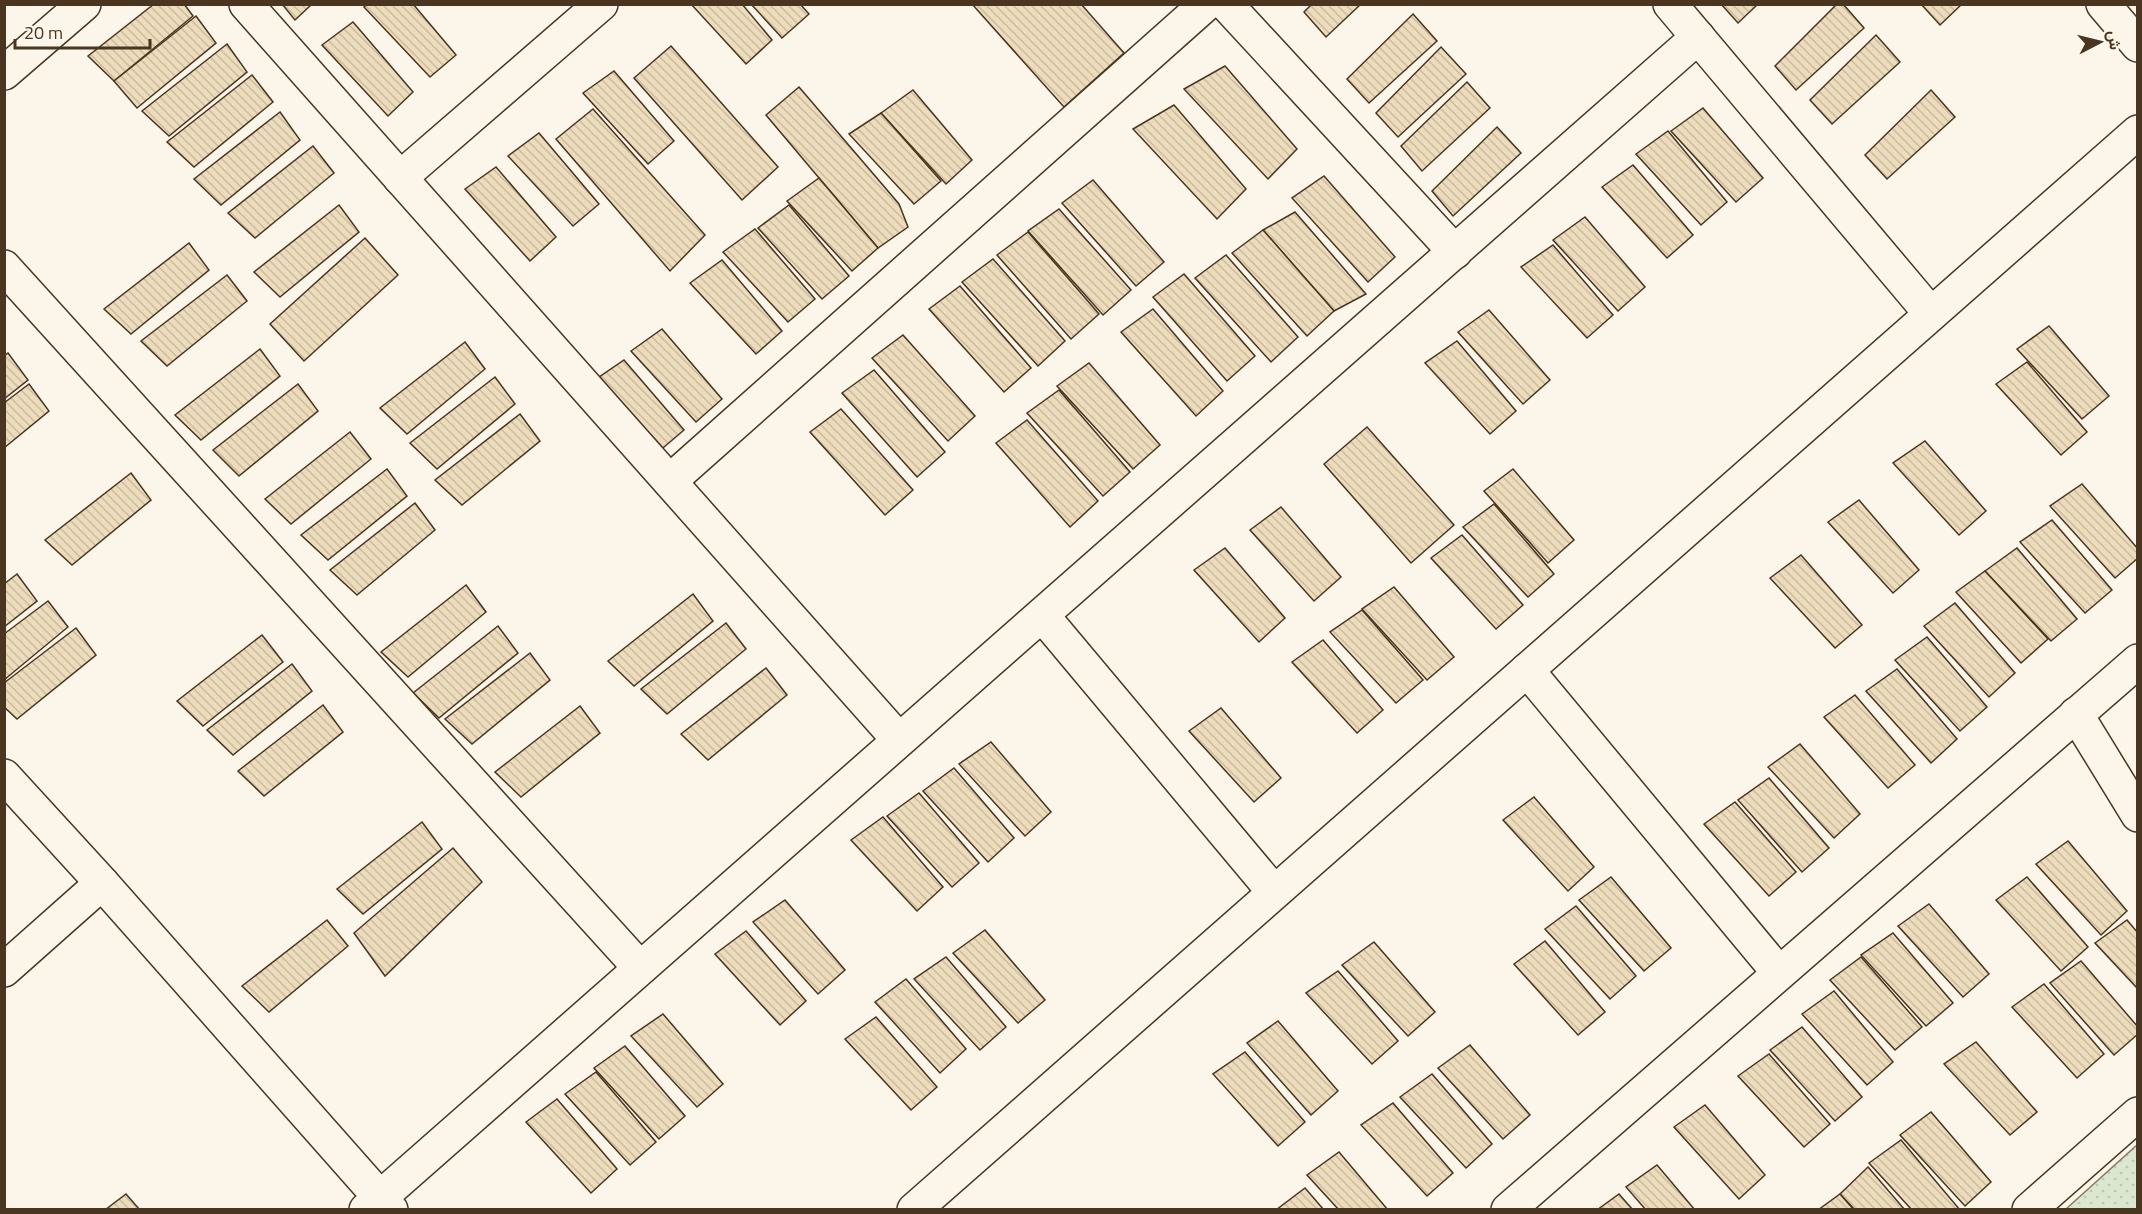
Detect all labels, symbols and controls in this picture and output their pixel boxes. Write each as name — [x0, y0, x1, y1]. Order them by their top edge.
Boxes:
scale bar — [15, 12, 150, 50]
north arrow — [2070, 12, 2130, 72]
text: 20 m — [24, 19, 63, 46]
text: ش — [2102, 29, 2128, 51]

